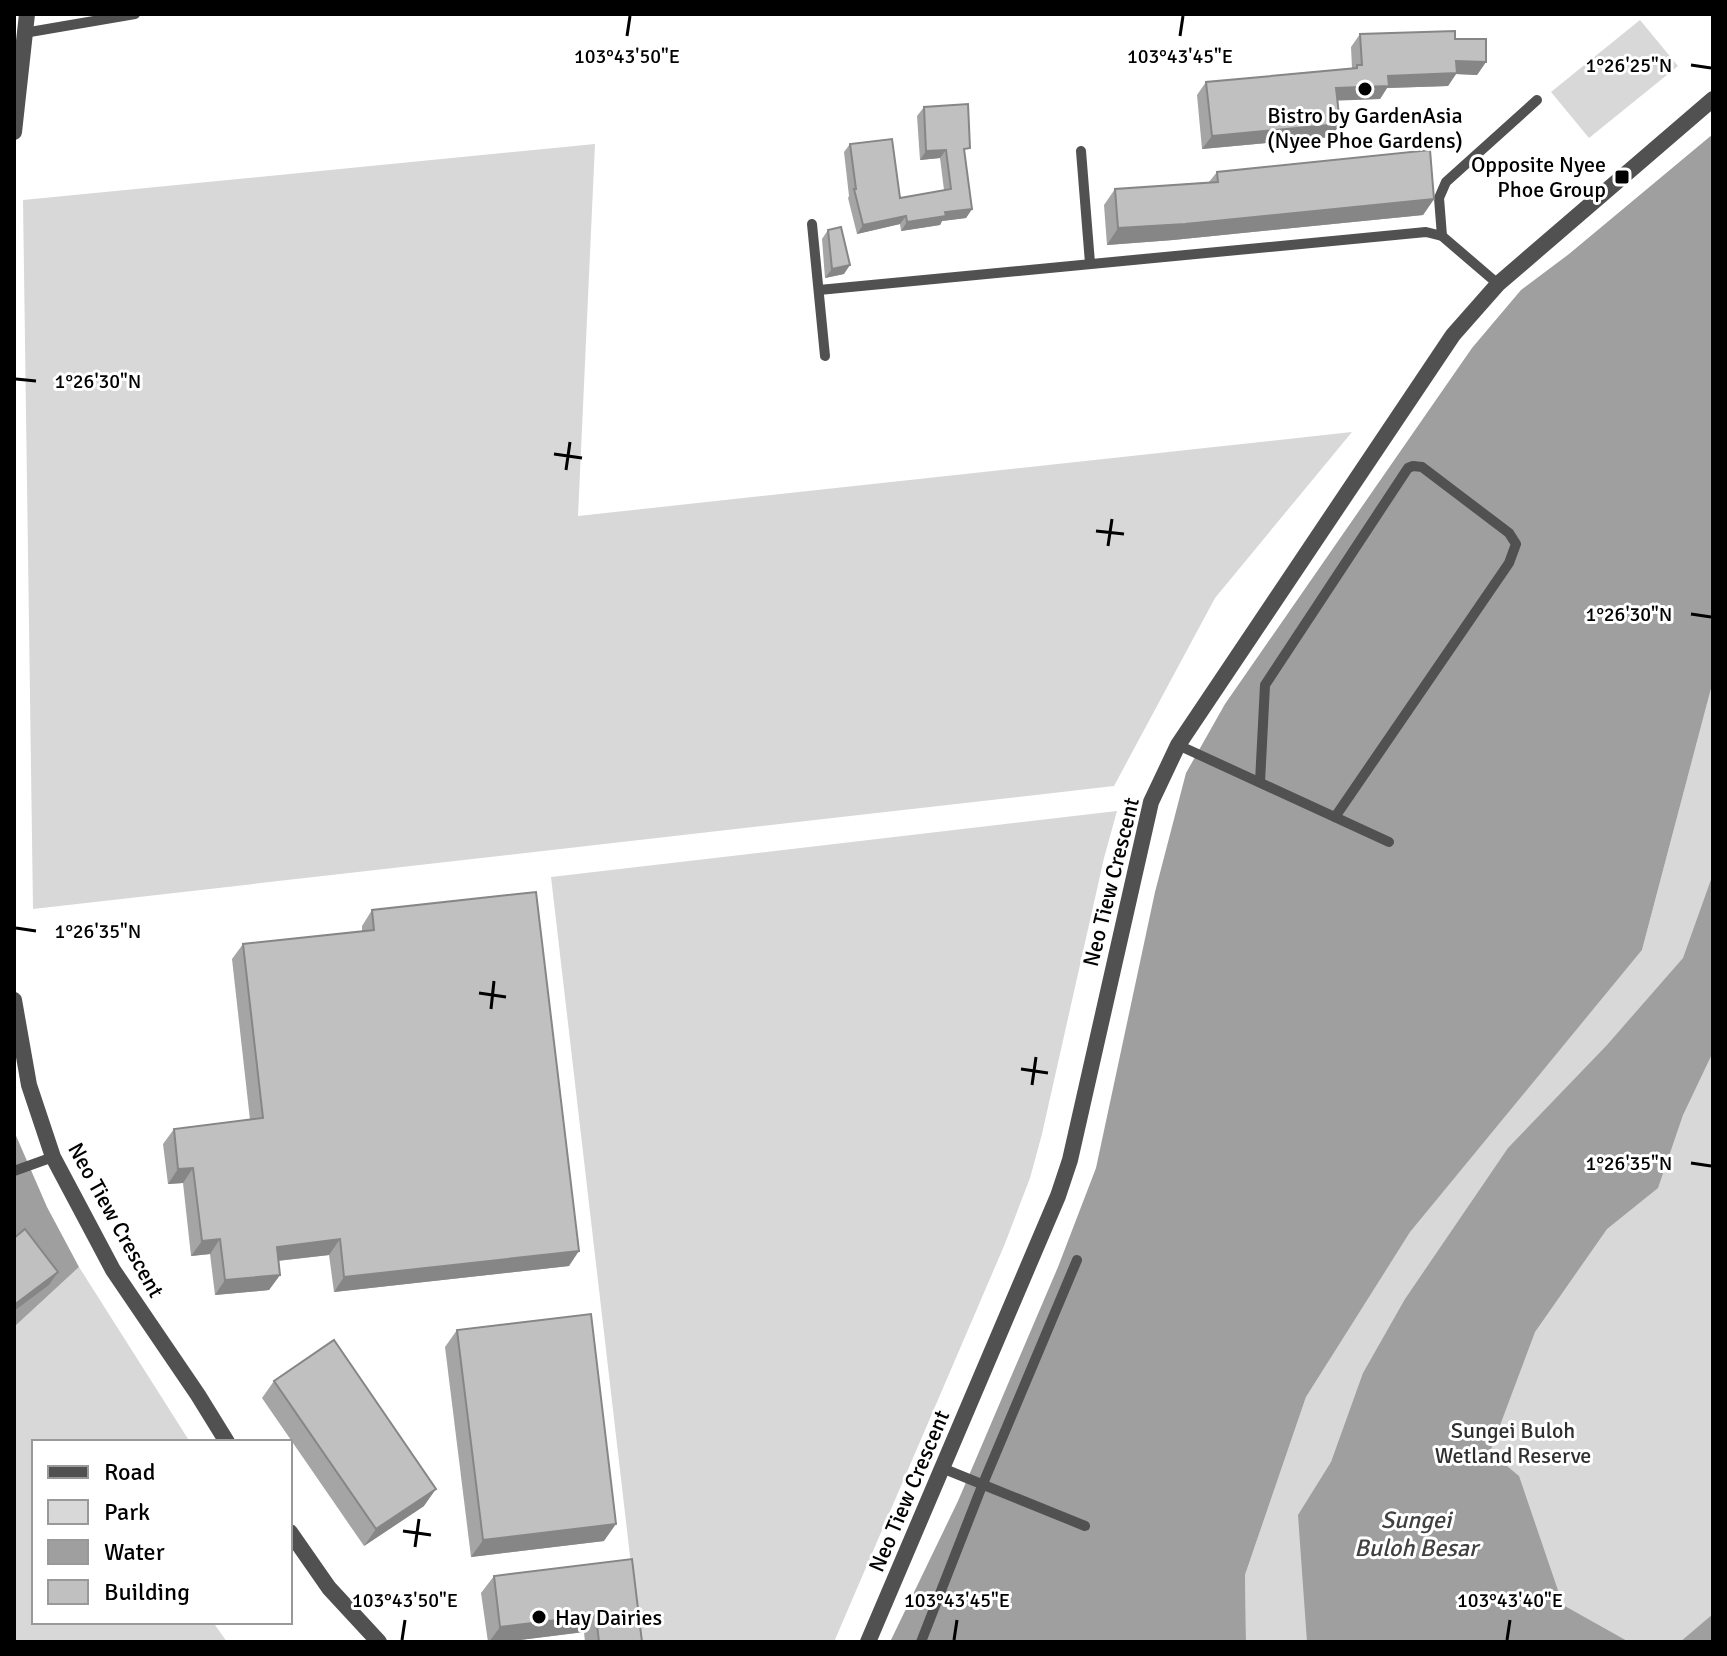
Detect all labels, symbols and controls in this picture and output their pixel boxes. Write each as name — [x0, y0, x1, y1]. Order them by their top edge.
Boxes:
text: 103°43'50"E — [574, 44, 680, 69]
text: 103°43'45"E — [1127, 44, 1233, 69]
text: 1°26'25"N — [1586, 53, 1672, 78]
marker: Bistro by GardenAsia (Nyee Phoe Gardens) — [1356, 80, 1374, 98]
place label: Bistro by GardenAsia (Nyee Phoe Gardens) — [1267, 102, 1463, 154]
place label: Opposite Nyee Phoe Group — [1471, 151, 1606, 203]
marker: Opposite Nyee Phoe Group — [1613, 168, 1631, 186]
text: 1°26'30"N — [55, 369, 141, 394]
text: 1°26'30"N — [1586, 602, 1672, 627]
street label: Neo Tiew Crescent — [1077, 794, 1145, 969]
text: 1°26'35"N — [55, 919, 141, 944]
street label: Neo Tiew Crescent — [62, 1138, 170, 1303]
text: 1°26'35"N — [1586, 1151, 1672, 1176]
street label: Neo Tiew Crescent — [863, 1406, 955, 1576]
park label: Sungei Buloh Wetland Reserve — [1435, 1417, 1591, 1469]
legend — [32, 1440, 292, 1624]
text: Road — [104, 1457, 155, 1487]
text: Park — [104, 1497, 150, 1527]
water label: Sungei Buloh Besar — [1354, 1505, 1481, 1563]
text: Water — [104, 1537, 165, 1567]
text: Building — [104, 1577, 190, 1607]
text: 103°43'50"E — [352, 1588, 458, 1613]
text: 103°43'45"E — [904, 1588, 1010, 1613]
text: 103°43'40"E — [1457, 1588, 1563, 1613]
place label: Hay Dairies — [555, 1604, 662, 1631]
marker: Hay Dairies — [530, 1608, 548, 1626]

